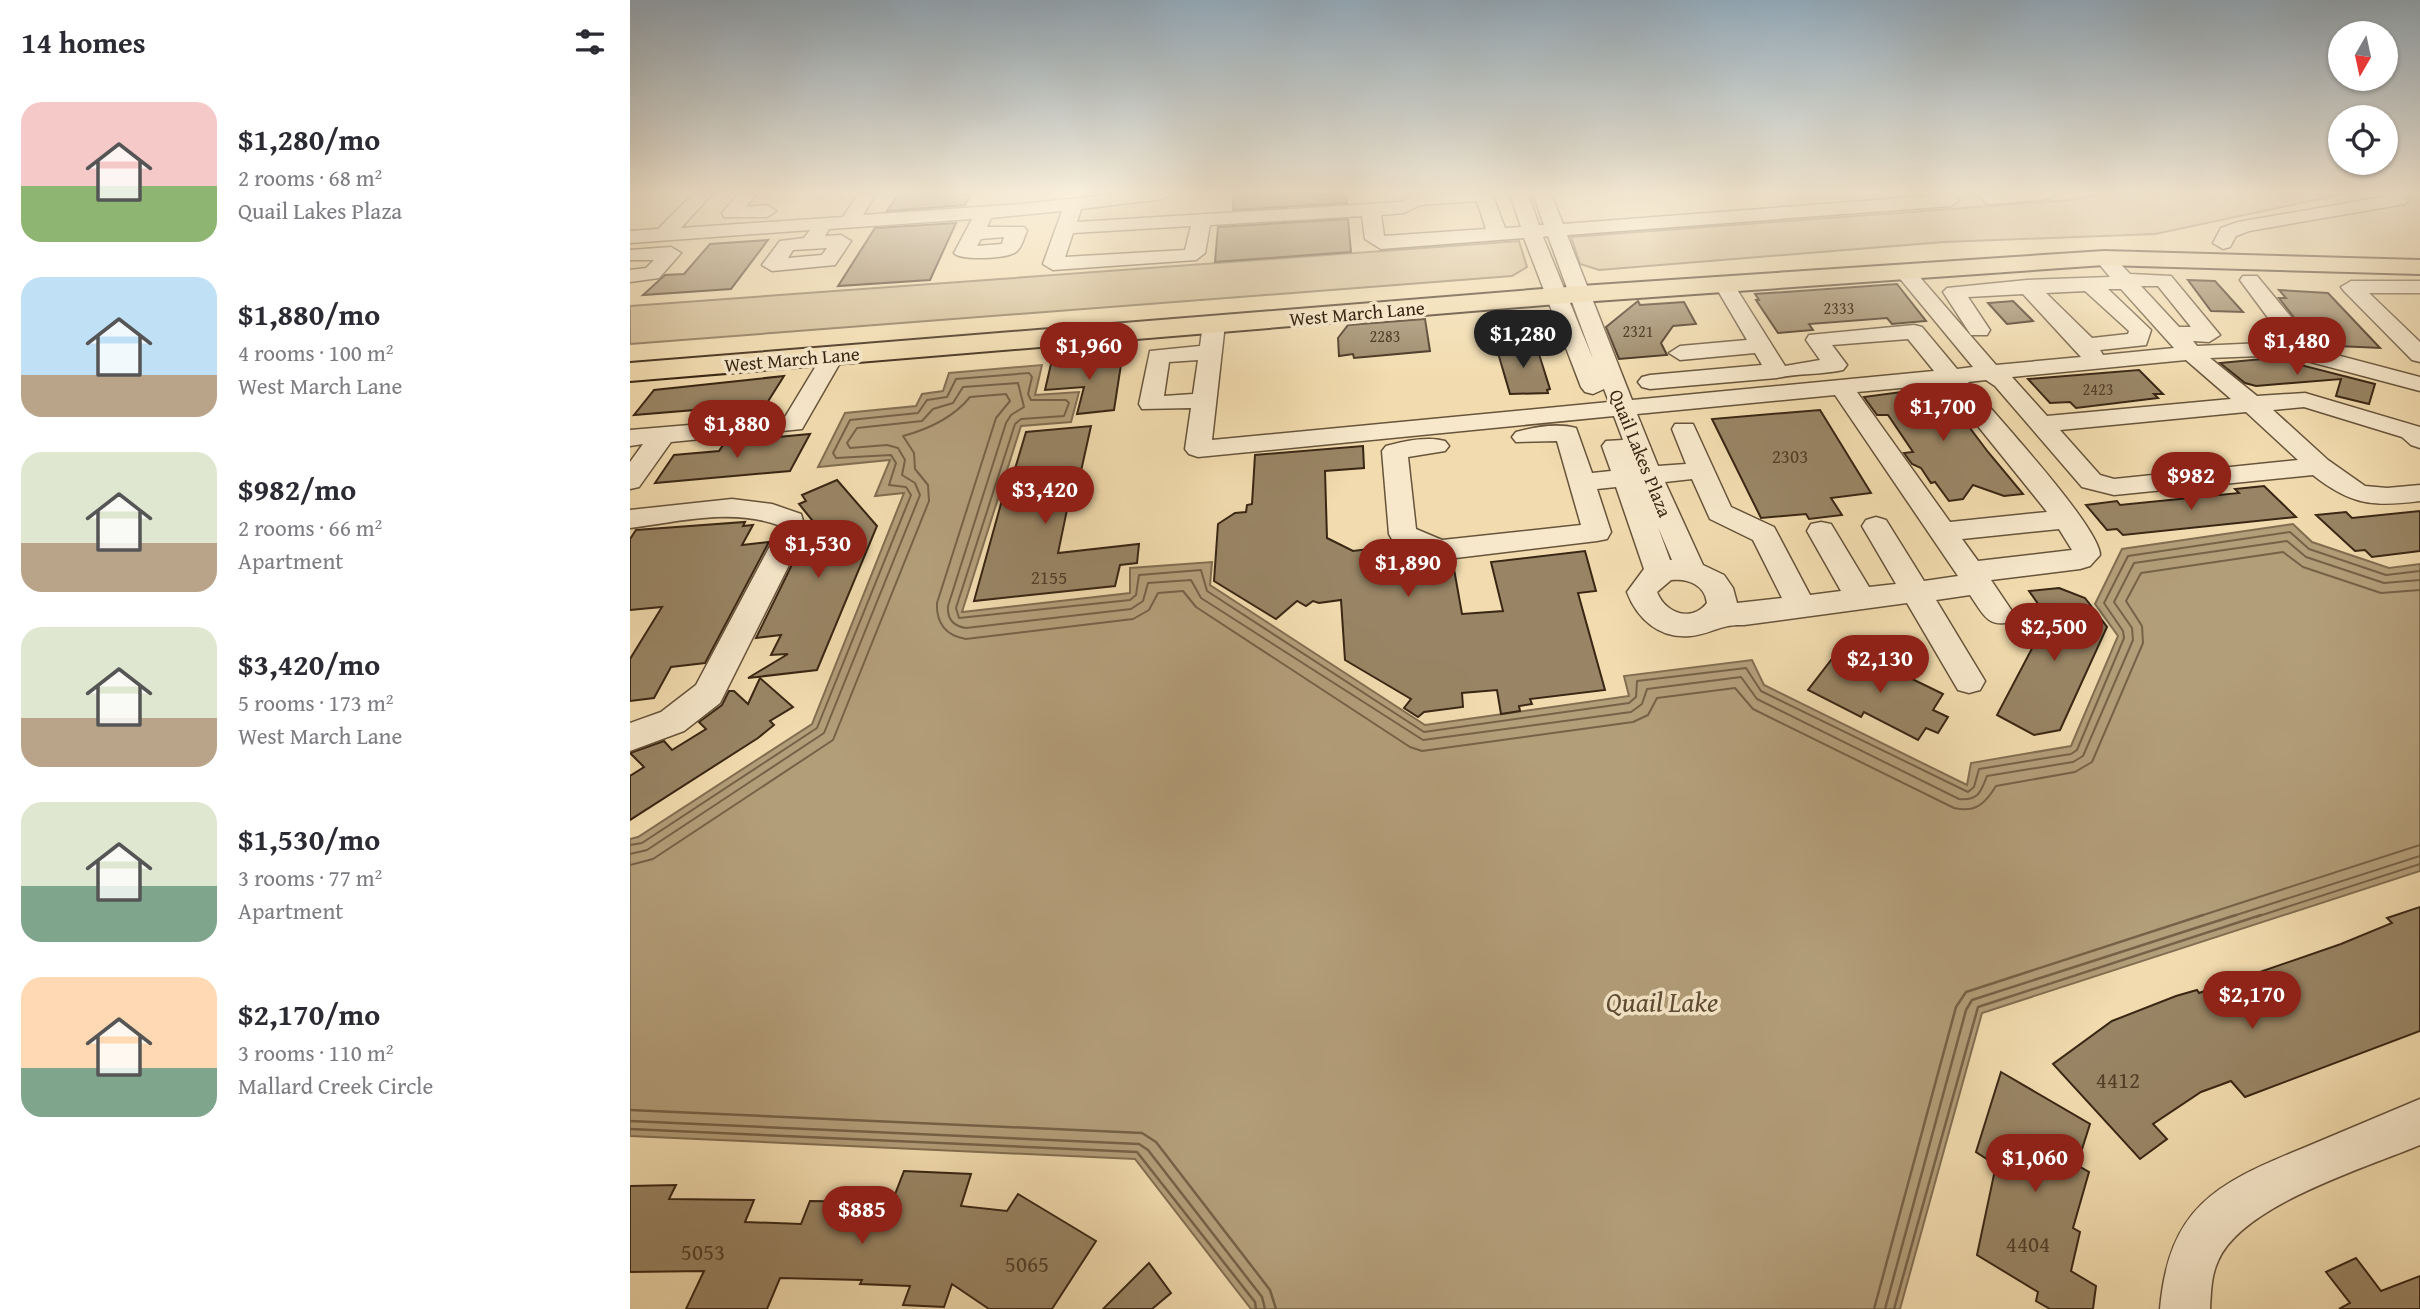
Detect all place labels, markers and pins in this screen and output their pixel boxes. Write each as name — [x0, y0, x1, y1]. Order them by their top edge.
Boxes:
pin: $1,280 — [1466, 310, 1580, 370]
pin: $1,480 — [2240, 318, 2354, 377]
pin: $1,960 — [1032, 322, 1146, 382]
pin: $1,700 — [1886, 384, 2000, 443]
pin: $1,880 — [680, 400, 794, 460]
pin: $982 — [2150, 452, 2232, 512]
pin: $3,420 — [988, 466, 1102, 526]
pin: $1,530 — [761, 520, 875, 580]
pin: $1,890 — [1351, 540, 1465, 599]
pin: $2,500 — [1997, 604, 2111, 663]
pin: $2,130 — [1823, 636, 1937, 695]
pin: $2,170 — [2195, 972, 2309, 1031]
pin: $1,060 — [1978, 1134, 2092, 1194]
pin: $885 — [821, 1186, 903, 1246]

